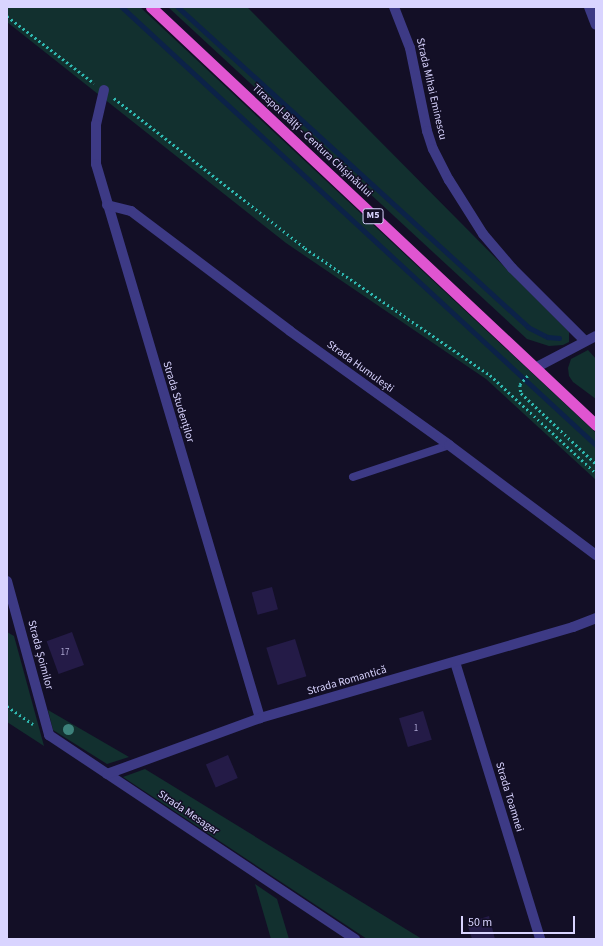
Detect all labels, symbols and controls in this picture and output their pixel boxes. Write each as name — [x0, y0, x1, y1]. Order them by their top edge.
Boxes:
street label: Strada Mihai Eminescu — [413, 37, 449, 141]
street label: Tiraspol-Bălţi - Centura Chișinăului — [249, 82, 375, 200]
road number: M5 — [362, 208, 384, 224]
street label: Strada Humulești — [324, 338, 396, 396]
street label: Strada Studenților — [159, 360, 197, 444]
street label: Strada Șoimilor — [24, 619, 56, 691]
house number: 17 — [61, 648, 69, 658]
street label: Strada Romantică — [306, 663, 388, 699]
house number: 1 — [414, 724, 418, 734]
street label: Strada Toamnei — [492, 761, 526, 833]
street label: Strada Mesager — [155, 788, 221, 838]
scale bar — [463, 908, 577, 934]
text: 50 m — [468, 914, 492, 931]

